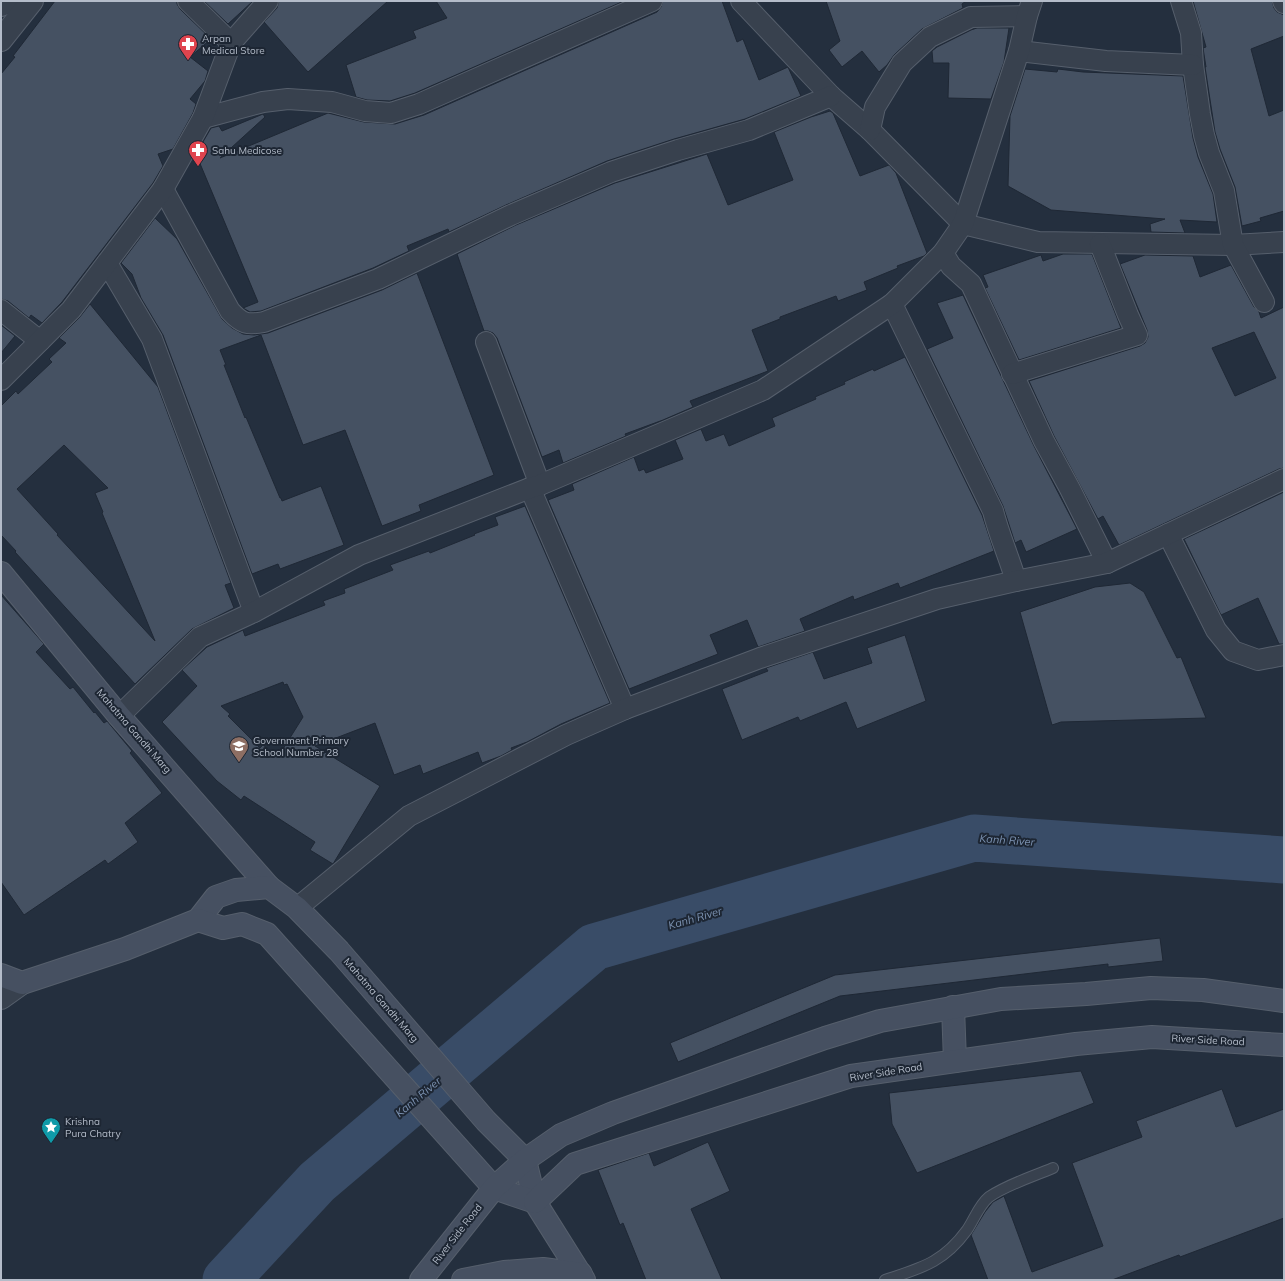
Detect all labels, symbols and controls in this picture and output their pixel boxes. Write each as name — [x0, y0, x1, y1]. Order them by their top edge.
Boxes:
place label: Arpan Medical Store — [202, 32, 265, 57]
pharmacy icon: Arpan Medical Store — [177, 33, 199, 61]
pharmacy icon: Sahu Medicose — [187, 139, 209, 167]
place label: Sahu Medicose — [212, 144, 282, 157]
street label: Mahatma Gandhi Marg — [94, 686, 174, 776]
place label: Government Primary School Number 28 — [253, 734, 349, 759]
school or university icon: Government Primary School Number 28 — [228, 735, 250, 763]
water label: Kanh River — [979, 831, 1036, 849]
water label: Kanh River — [666, 903, 724, 932]
street label: Mahatma Gandhi Marg — [341, 955, 421, 1045]
street label: River Side Road — [1171, 1032, 1245, 1048]
street label: River Side Road — [849, 1060, 923, 1084]
water label: Kanh River — [392, 1073, 444, 1120]
place label: Krishna Pura Chatry — [65, 1115, 122, 1140]
place icon: Krishna Pura Chatry — [40, 1116, 62, 1144]
street label: River Side Road — [429, 1201, 485, 1267]

